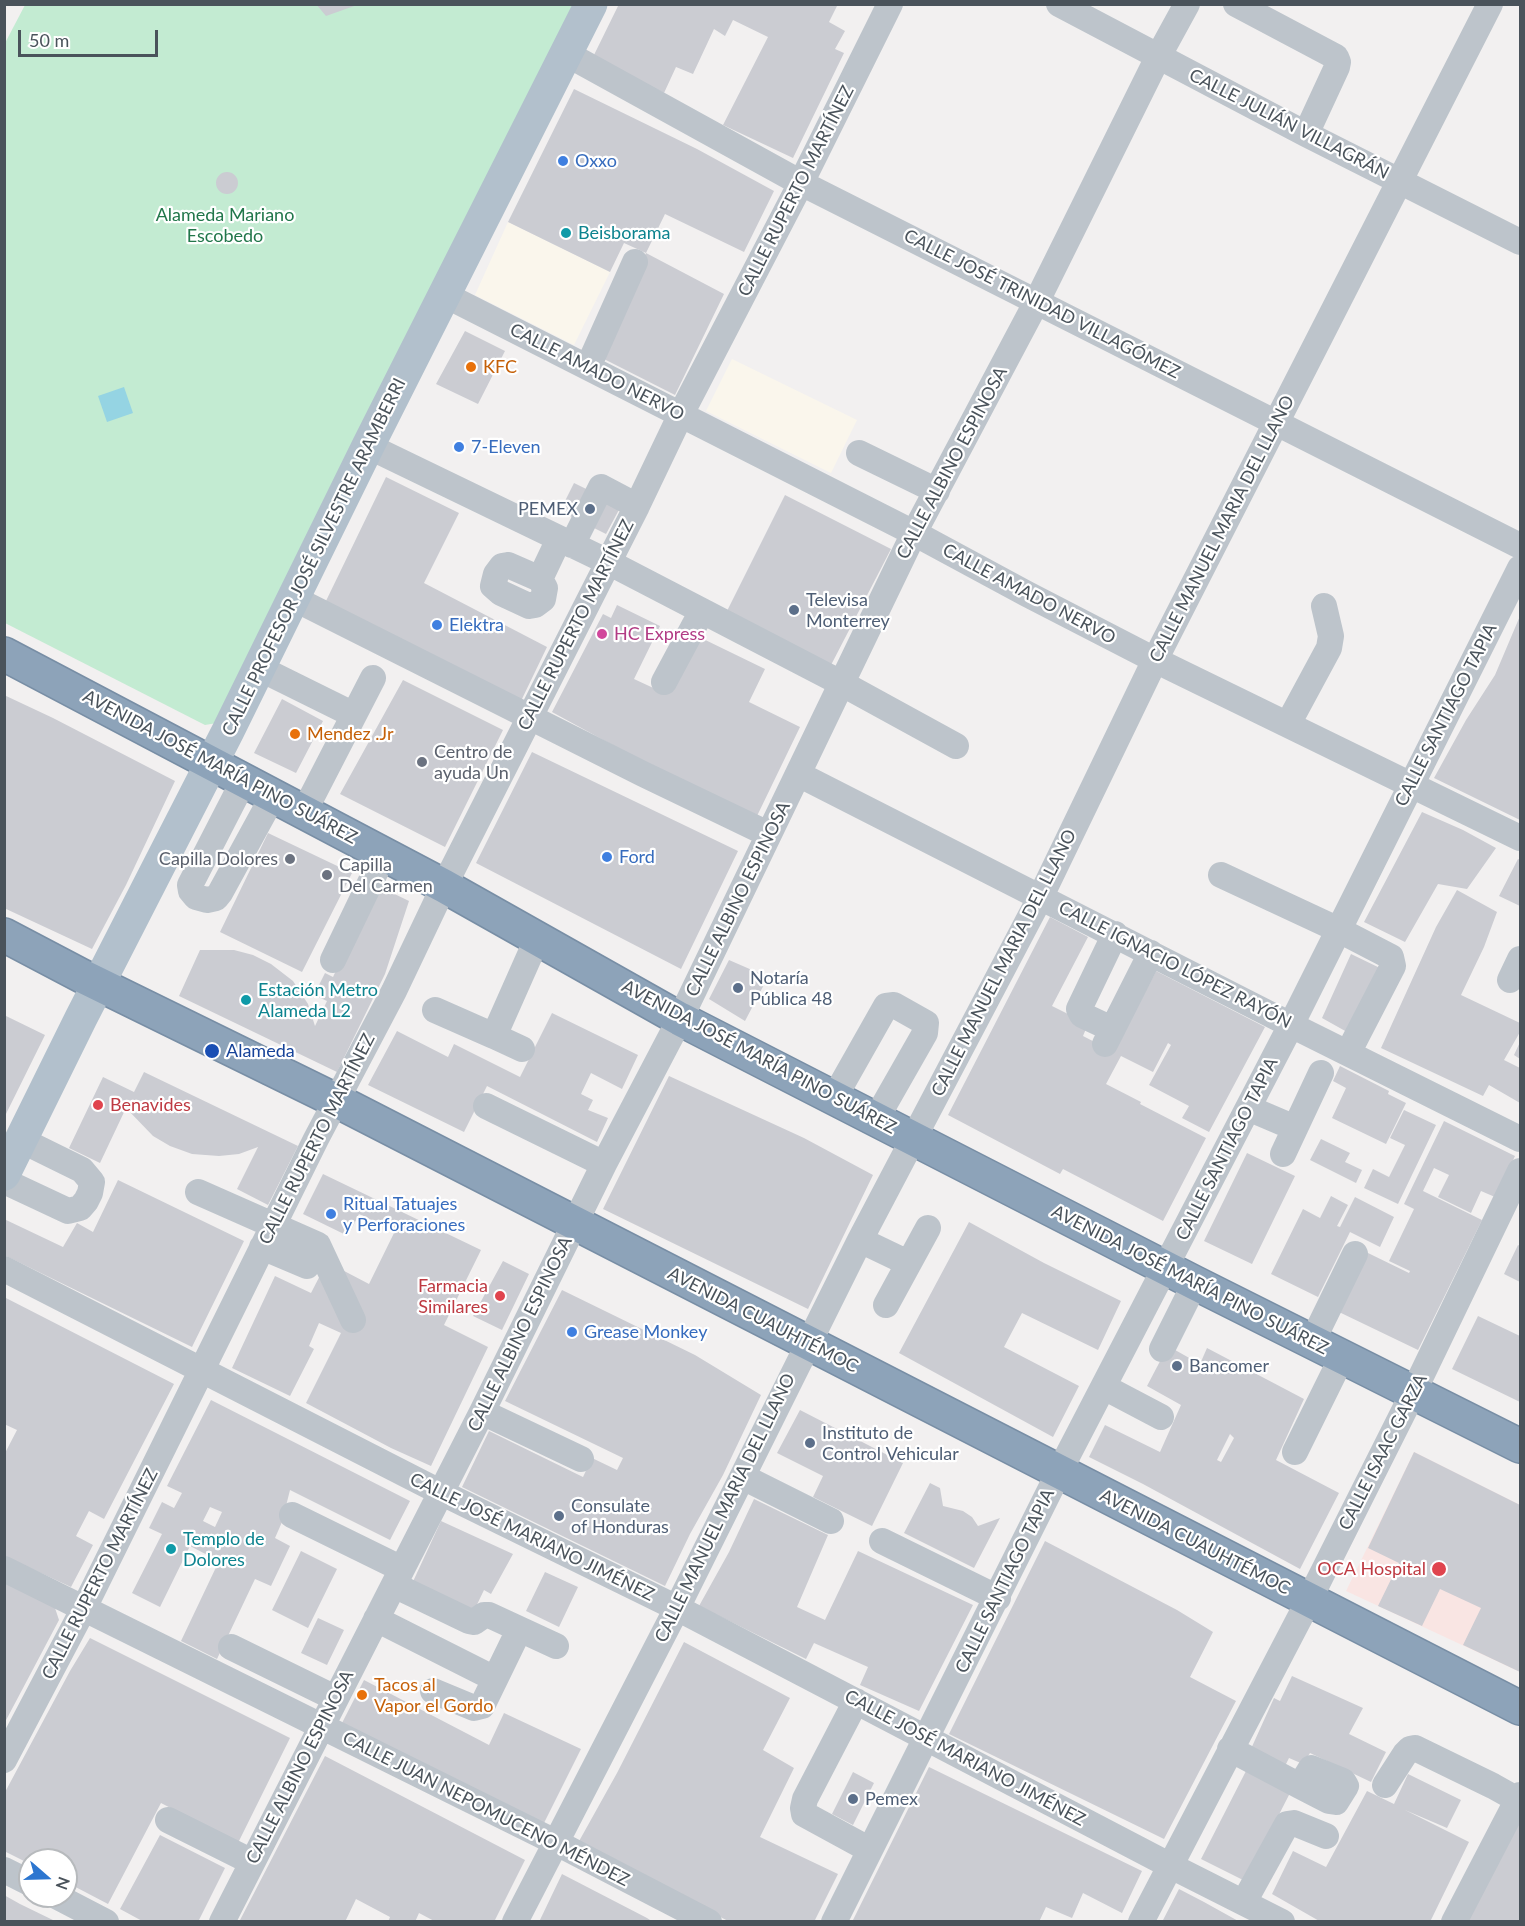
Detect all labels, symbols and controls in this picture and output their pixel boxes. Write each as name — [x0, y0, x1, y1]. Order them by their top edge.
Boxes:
scale bar — [21, 18, 160, 56]
text: 50 m — [29, 29, 69, 51]
street label: CALLE JULIÁN VILLAGRÁN — [1186, 64, 1392, 184]
street label: CALLE RUPERTO MARTÍNEZ — [733, 82, 859, 300]
place label: Oxxo — [575, 150, 617, 172]
marker: Oxxo — [556, 154, 570, 168]
park label: Alameda Mariano Escobedo — [156, 204, 294, 246]
place label: Beisborama — [578, 222, 671, 244]
street label: CALLE JOSÉ TRINIDAD VILLAGÓMEZ — [900, 225, 1184, 383]
marker: Beisborama — [559, 226, 573, 240]
street label: CALLE AMADO NERVO — [506, 319, 688, 425]
place label: KFC — [483, 356, 517, 378]
marker: KFC — [464, 360, 478, 374]
street label: CALLE ALBINO ESPINOSA — [892, 363, 1012, 563]
street label: CALLE PROFESOR JOSÉ SILVESTRE ARAMBERRI — [218, 375, 410, 739]
street label: CALLE MANUEL MARIA DEL LLANO — [1145, 392, 1299, 666]
place label: 7-Eleven — [471, 436, 541, 458]
marker: 7-Eleven — [452, 440, 466, 454]
place label: PEMEX — [518, 498, 578, 520]
marker: PEMEX — [583, 502, 597, 516]
street label: CALLE RUPERTO MARTÍNEZ — [513, 516, 639, 734]
street label: CALLE AMADO NERVO — [939, 539, 1119, 649]
place label: Televisa Monterrey — [806, 589, 890, 632]
marker: Televisa Monterrey — [787, 603, 801, 617]
place label: Elektra — [449, 614, 504, 636]
marker: Elektra — [430, 618, 444, 632]
street label: CALLE SANTIAGO TAPIA — [1390, 620, 1502, 810]
place label: HC Express — [614, 623, 705, 645]
marker: HC Express — [595, 627, 609, 641]
street label: AVENIDA JOSÉ MARÍA PINO SUÁREZ — [79, 685, 361, 849]
place label: Mendez .Jr — [307, 723, 394, 745]
marker: Mendez .Jr — [288, 727, 302, 741]
place label: Centro de ayuda Un — [434, 741, 512, 783]
marker: Centro de ayuda Un — [415, 755, 429, 769]
street label: CALLE ALBINO ESPINOSA — [681, 798, 795, 1000]
street label: CALLE MANUEL MARIA DEL LLANO — [927, 826, 1081, 1100]
place label: Ford — [619, 846, 655, 868]
place label: Capilla Dolores — [159, 848, 278, 870]
marker: Ford — [600, 850, 614, 864]
marker: Capilla Dolores — [283, 852, 297, 866]
place label: Capilla Del Carmen — [339, 854, 433, 896]
marker: Capilla Del Carmen — [320, 868, 334, 882]
street label: CALLE IGNACIO LÓPEZ RAYÓN — [1055, 897, 1295, 1033]
place label: Notaría Pública 48 — [750, 967, 832, 1010]
street label: AVENIDA JOSÉ MARÍA PINO SUÁREZ — [618, 975, 900, 1139]
place label: Estación Metro Alameda L2 — [258, 979, 378, 1022]
marker: Notaría Pública 48 — [731, 981, 745, 995]
marker: Estación Metro Alameda L2 — [239, 993, 253, 1007]
street label: CALLE RUPERTO MARTÍNEZ — [254, 1030, 380, 1248]
place label: Alameda — [226, 1040, 295, 1062]
marker: Alameda — [203, 1042, 221, 1060]
street label: CALLE SANTIAGO TAPIA — [1171, 1054, 1283, 1244]
place label: Benavides — [110, 1094, 191, 1116]
marker: Benavides — [91, 1098, 105, 1112]
place label: Ritual Tatuajes y Perforaciones — [343, 1193, 465, 1236]
street label: AVENIDA JOSÉ MARÍA PINO SUÁREZ — [1048, 1201, 1332, 1359]
marker: Ritual Tatuajes y Perforaciones — [324, 1207, 338, 1221]
street label: CALLE ALBINO ESPINOSA — [463, 1233, 577, 1435]
street label: AVENIDA CUAUHTÉMOC — [664, 1263, 862, 1377]
place label: Farmacia Similares — [418, 1275, 488, 1318]
marker: Farmacia Similares — [493, 1289, 507, 1303]
place label: Grease Monkey — [584, 1321, 707, 1343]
marker: Grease Monkey — [565, 1325, 579, 1339]
place label: Bancomer — [1189, 1355, 1269, 1377]
marker: Bancomer — [1170, 1359, 1184, 1373]
street label: CALLE MANUEL MARIA DEL LLANO — [650, 1370, 800, 1646]
street label: CALLE ISAAC GARZA — [1334, 1370, 1432, 1534]
place label: Instituto de Control Vehicular — [822, 1422, 959, 1464]
marker: Instituto de Control Vehicular — [803, 1436, 817, 1450]
street label: CALLE RUPERTO MARTÍNEZ — [37, 1465, 163, 1683]
street label: CALLE JOSÉ MARIANO JIMÉNEZ — [406, 1468, 658, 1606]
street label: CALLE SANTIAGO TAPIA — [951, 1485, 1059, 1677]
street label: AVENIDA CUAUHTÉMOC — [1096, 1485, 1294, 1599]
place label: Consulate of Honduras — [571, 1495, 669, 1538]
marker: Consulate of Honduras — [552, 1509, 566, 1523]
place label: Templo de Dolores — [183, 1528, 264, 1570]
marker: Templo de Dolores — [164, 1542, 178, 1556]
place label: OCA Hospital — [1317, 1558, 1426, 1580]
marker: OCA Hospital — [1430, 1560, 1448, 1578]
street label: CALLE ALBINO ESPINOSA — [242, 1667, 358, 1867]
place label: Tacos al Vapor el Gordo — [374, 1674, 493, 1716]
street label: CALLE JOSÉ MARIANO JIMÉNEZ — [841, 1685, 1089, 1831]
marker: Tacos al Vapor el Gordo — [355, 1688, 369, 1702]
street label: CALLE JUAN NEPOMUCENO MÉNDEZ — [339, 1727, 633, 1891]
place label: Pemex — [865, 1788, 918, 1810]
marker: Pemex — [846, 1792, 860, 1806]
north arrow — [18, 1848, 78, 1908]
text: N — [52, 1875, 75, 1893]

